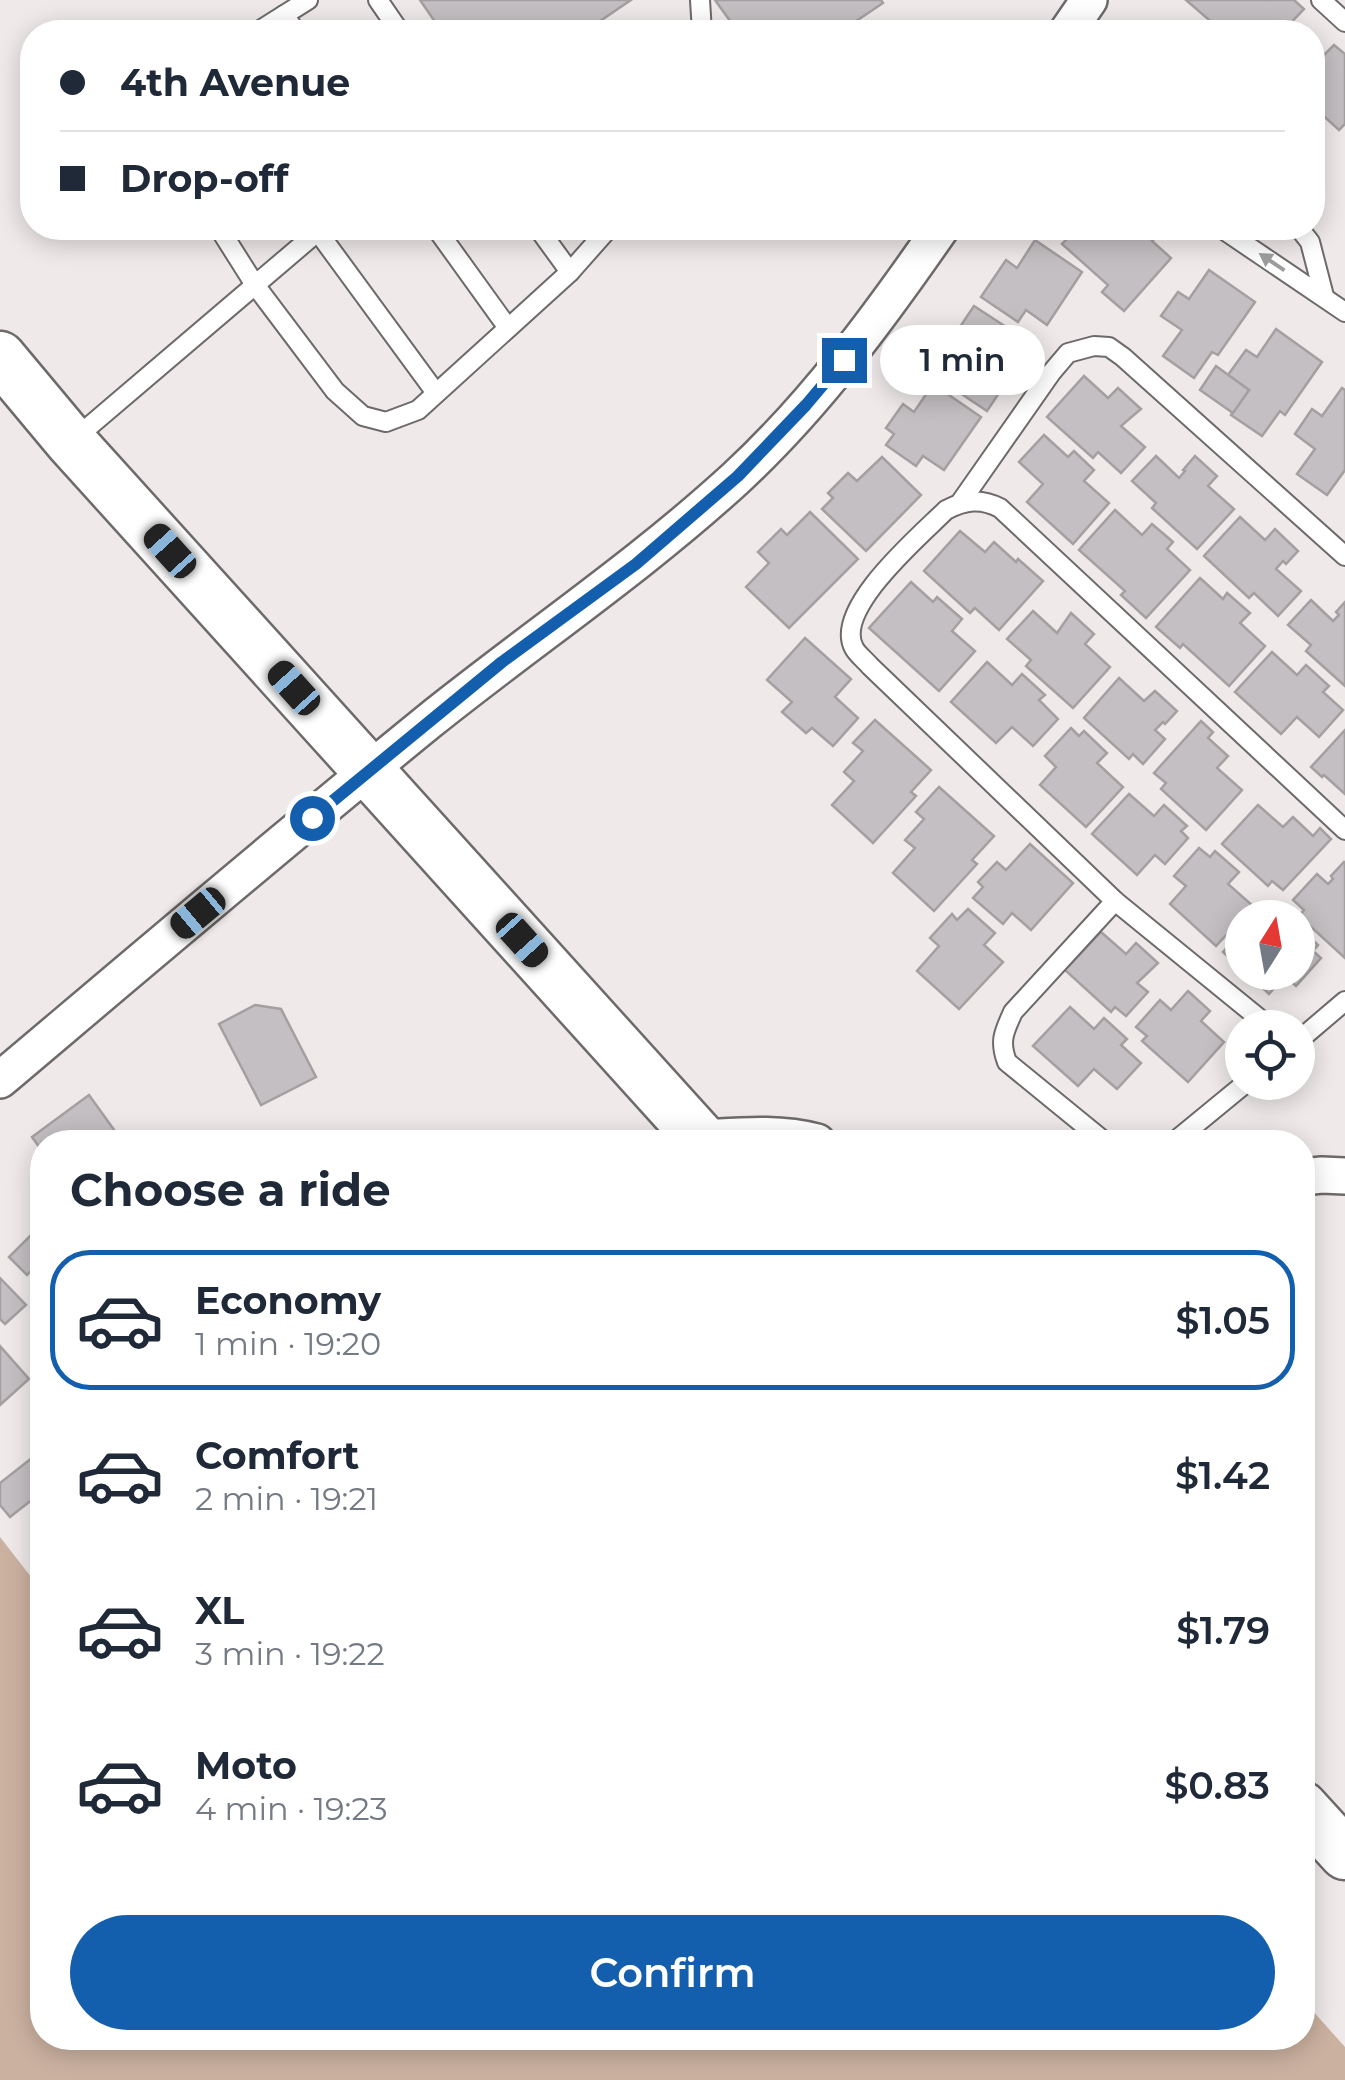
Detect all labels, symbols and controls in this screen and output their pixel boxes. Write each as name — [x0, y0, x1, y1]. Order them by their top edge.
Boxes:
text: 4th Avenue — [120, 59, 350, 106]
text: Drop-off — [120, 155, 289, 202]
one-way arrow — [1259, 253, 1286, 272]
callout: 1 min — [879, 325, 1044, 395]
route end — [822, 338, 867, 383]
text: 1 min — [920, 340, 1005, 379]
car — [139, 519, 201, 583]
car — [263, 656, 325, 720]
route start — [290, 796, 335, 841]
car — [165, 882, 231, 944]
north arrow — [1225, 900, 1315, 990]
map controls — [1225, 900, 1315, 1100]
car — [491, 908, 553, 972]
button: locate — [1225, 1010, 1315, 1100]
text: Choose a ride — [70, 1162, 391, 1217]
icon: car — [75, 1275, 165, 1365]
text: Economy — [195, 1277, 381, 1324]
text: $1.05 — [1175, 1297, 1270, 1344]
text: 1 min · 19:20 — [195, 1324, 381, 1363]
icon: car — [75, 1430, 165, 1520]
text: Comfort — [195, 1432, 359, 1479]
text: $1.42 — [1175, 1452, 1270, 1499]
text: 2 min · 19:21 — [195, 1479, 378, 1518]
icon: car — [75, 1585, 165, 1675]
text: XL — [195, 1587, 244, 1634]
text: $1.79 — [1176, 1607, 1270, 1654]
text: 3 min · 19:22 — [195, 1634, 385, 1673]
icon: car — [75, 1740, 165, 1830]
text: Moto — [195, 1742, 297, 1789]
text: $0.83 — [1164, 1762, 1270, 1809]
text: 4 min · 19:23 — [195, 1789, 388, 1828]
button: Confirm — [70, 1915, 1275, 2030]

